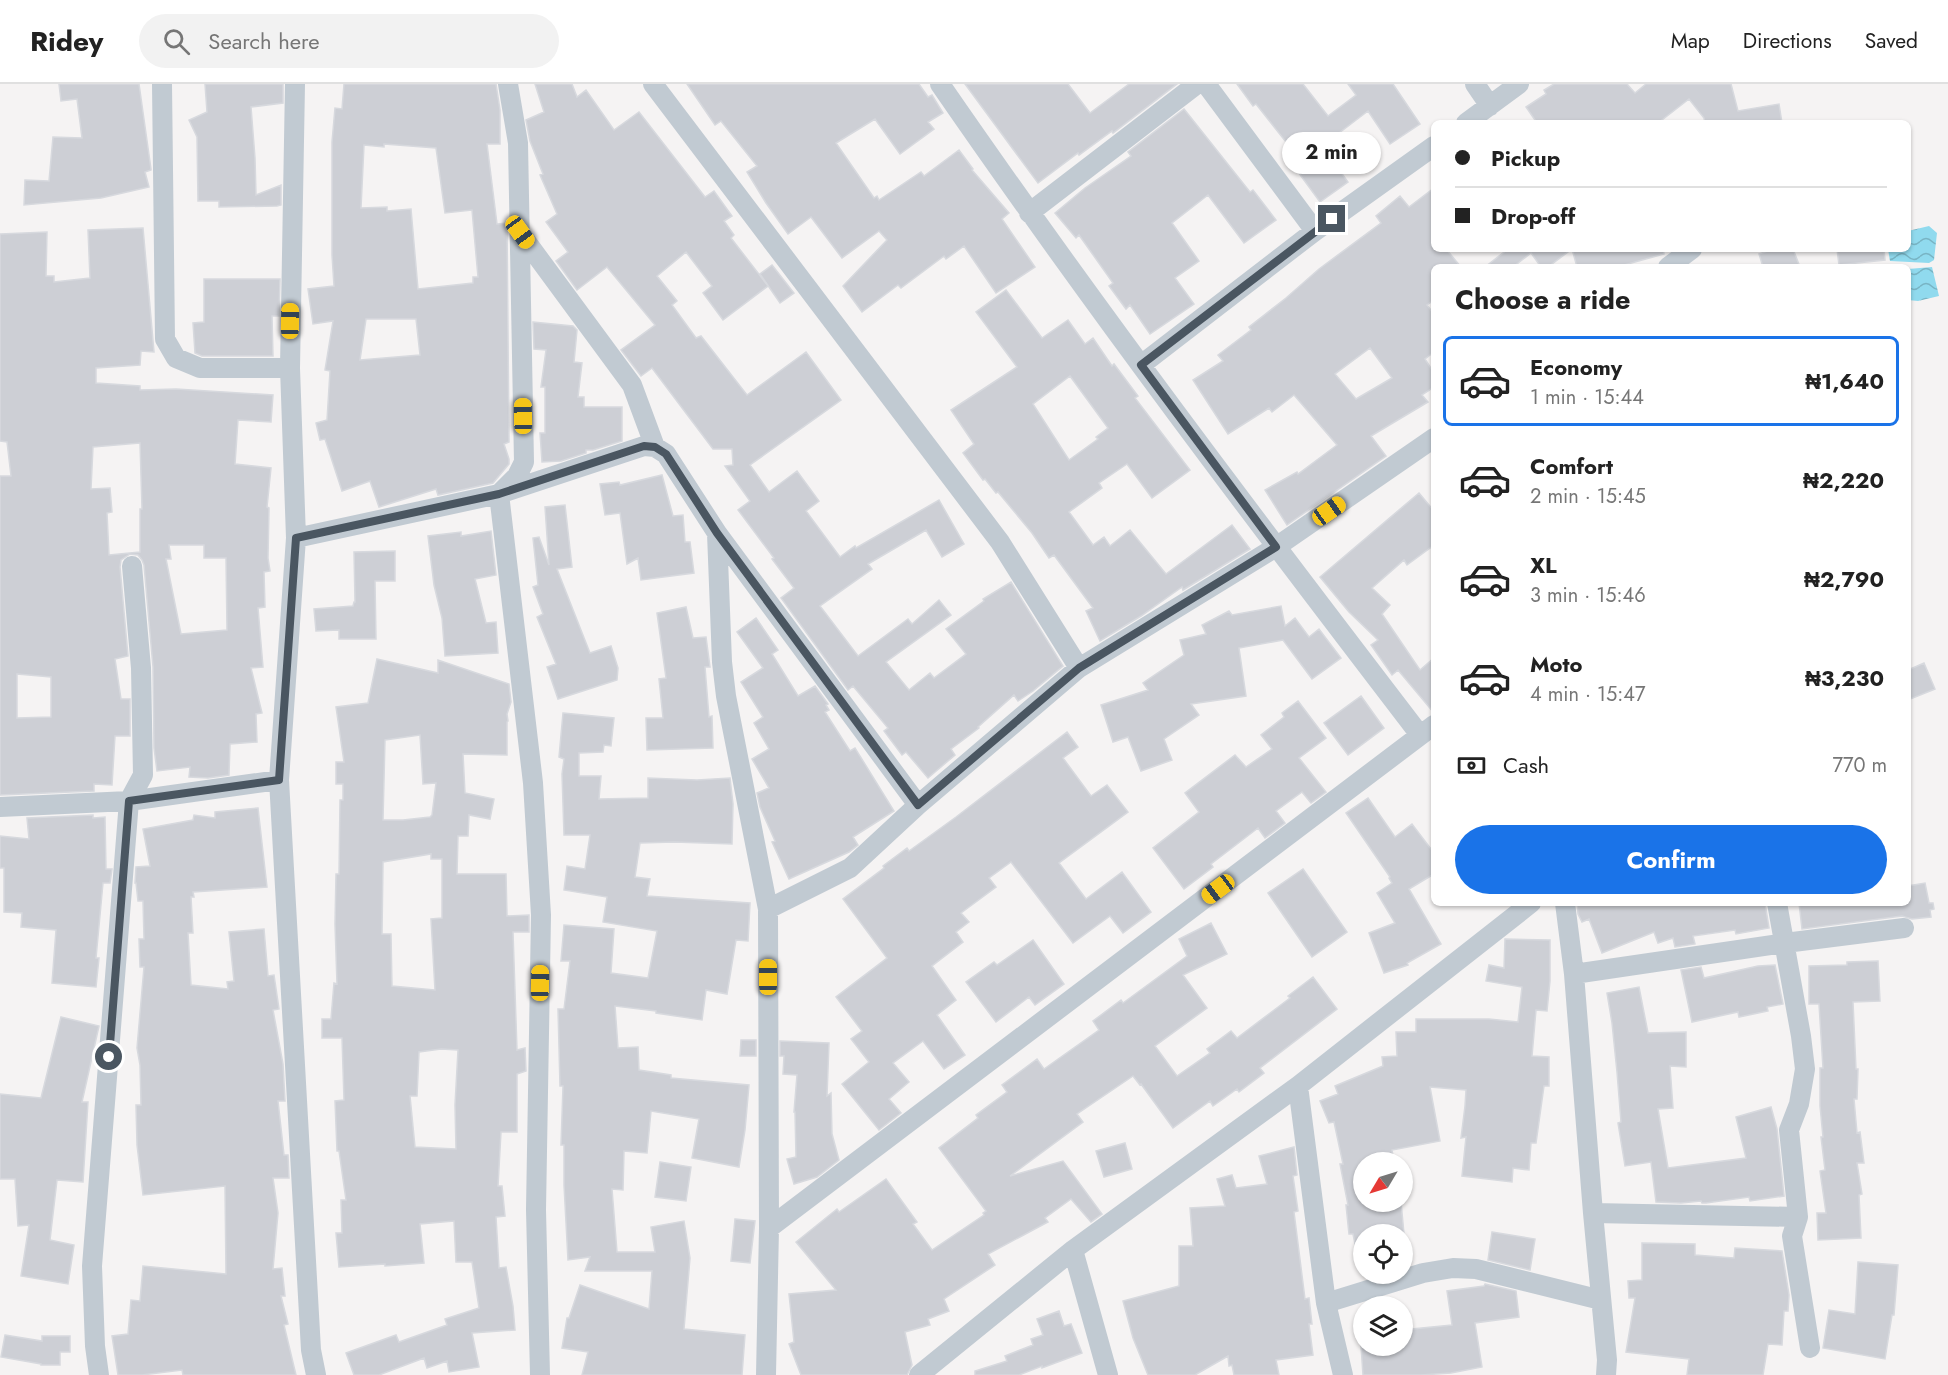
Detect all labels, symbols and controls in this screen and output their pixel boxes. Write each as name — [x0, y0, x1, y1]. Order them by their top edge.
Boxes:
search box — [139, 14, 559, 68]
text: Ridey — [30, 21, 103, 62]
icon: search — [160, 25, 193, 58]
text: Search here — [208, 25, 320, 57]
text: Map — [1671, 26, 1710, 56]
text: Directions — [1743, 26, 1832, 56]
text: Saved — [1865, 26, 1918, 56]
callout: 2 min — [1282, 132, 1382, 174]
text: 2 min — [1305, 138, 1358, 167]
text: Pickup — [1491, 142, 1560, 174]
text: Drop-off — [1491, 200, 1575, 232]
route end — [1318, 205, 1345, 232]
car — [502, 212, 538, 252]
text: Choose a ride — [1455, 280, 1630, 319]
car — [281, 303, 299, 339]
text: Economy — [1530, 351, 1622, 383]
icon: car — [1458, 354, 1512, 408]
text: ₦1,640 — [1805, 365, 1884, 397]
text: 1 min · 15:44 — [1530, 383, 1644, 412]
car — [514, 398, 532, 434]
text: Comfort — [1530, 450, 1613, 482]
icon: car — [1458, 453, 1512, 507]
text: ₦2,220 — [1803, 464, 1884, 496]
text: 2 min · 15:45 — [1530, 482, 1646, 511]
car — [1309, 493, 1349, 529]
text: XL — [1530, 549, 1557, 581]
icon: car — [1458, 552, 1512, 606]
text: ₦2,790 — [1804, 563, 1884, 595]
text: 3 min · 15:46 — [1530, 581, 1646, 610]
text: Moto — [1530, 648, 1583, 680]
icon: car — [1458, 651, 1512, 705]
text: ₦3,230 — [1805, 662, 1884, 694]
text: 4 min · 15:47 — [1530, 680, 1645, 709]
icon: cash — [1455, 749, 1488, 782]
text: Cash — [1503, 749, 1549, 781]
text: 770 m — [1832, 751, 1887, 780]
button: Confirm — [1455, 825, 1887, 894]
car — [1198, 871, 1238, 907]
car — [759, 959, 777, 995]
car — [531, 965, 549, 1001]
route start — [95, 1043, 122, 1070]
north arrow — [1353, 1152, 1413, 1212]
map controls — [1353, 1152, 1413, 1356]
button: locate — [1353, 1224, 1413, 1284]
button: layers — [1353, 1296, 1413, 1356]

